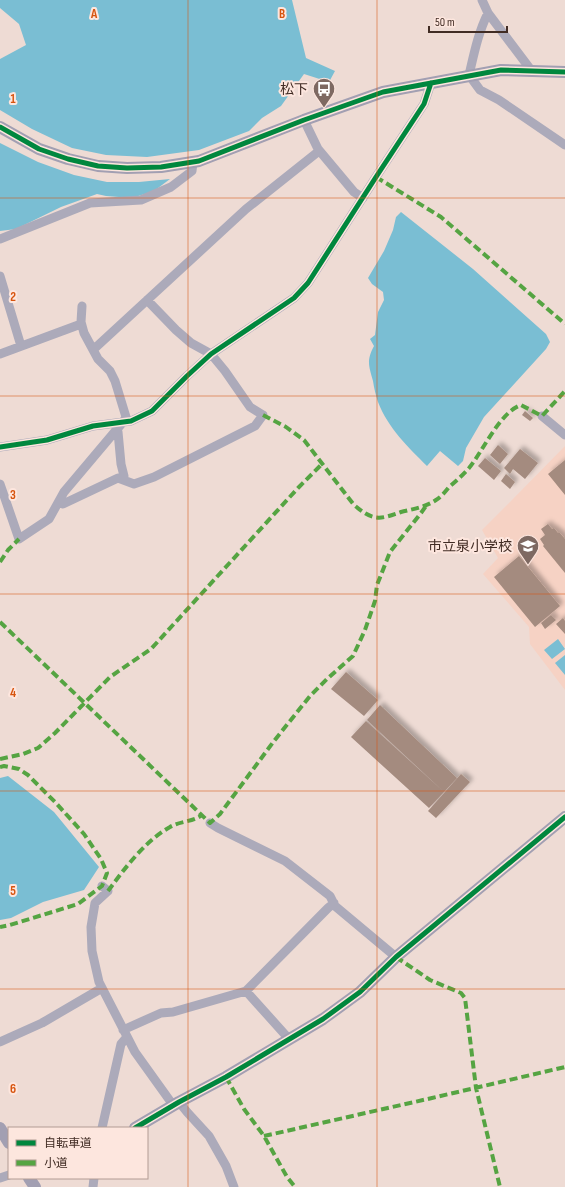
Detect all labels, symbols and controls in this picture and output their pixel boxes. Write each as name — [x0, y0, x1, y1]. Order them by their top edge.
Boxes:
text: A — [90, 6, 98, 22]
text: B — [279, 6, 285, 22]
scale bar — [429, 8, 507, 34]
text: 50 m — [435, 15, 455, 30]
bus stop icon: 松下 — [311, 76, 337, 109]
place label: 松下 — [280, 81, 308, 98]
text: 1 — [10, 91, 16, 107]
text: 2 — [10, 289, 16, 305]
text: 3 — [10, 487, 16, 503]
school or university icon: 市立泉小学校 — [515, 533, 541, 566]
place label: 市立泉小学校 — [428, 538, 512, 555]
text: 4 — [10, 685, 16, 701]
text: 5 — [10, 883, 16, 899]
text: 6 — [10, 1081, 16, 1097]
legend — [8, 1127, 148, 1179]
text: 自転車道 — [44, 1136, 92, 1151]
text: 小道 — [44, 1156, 68, 1171]

